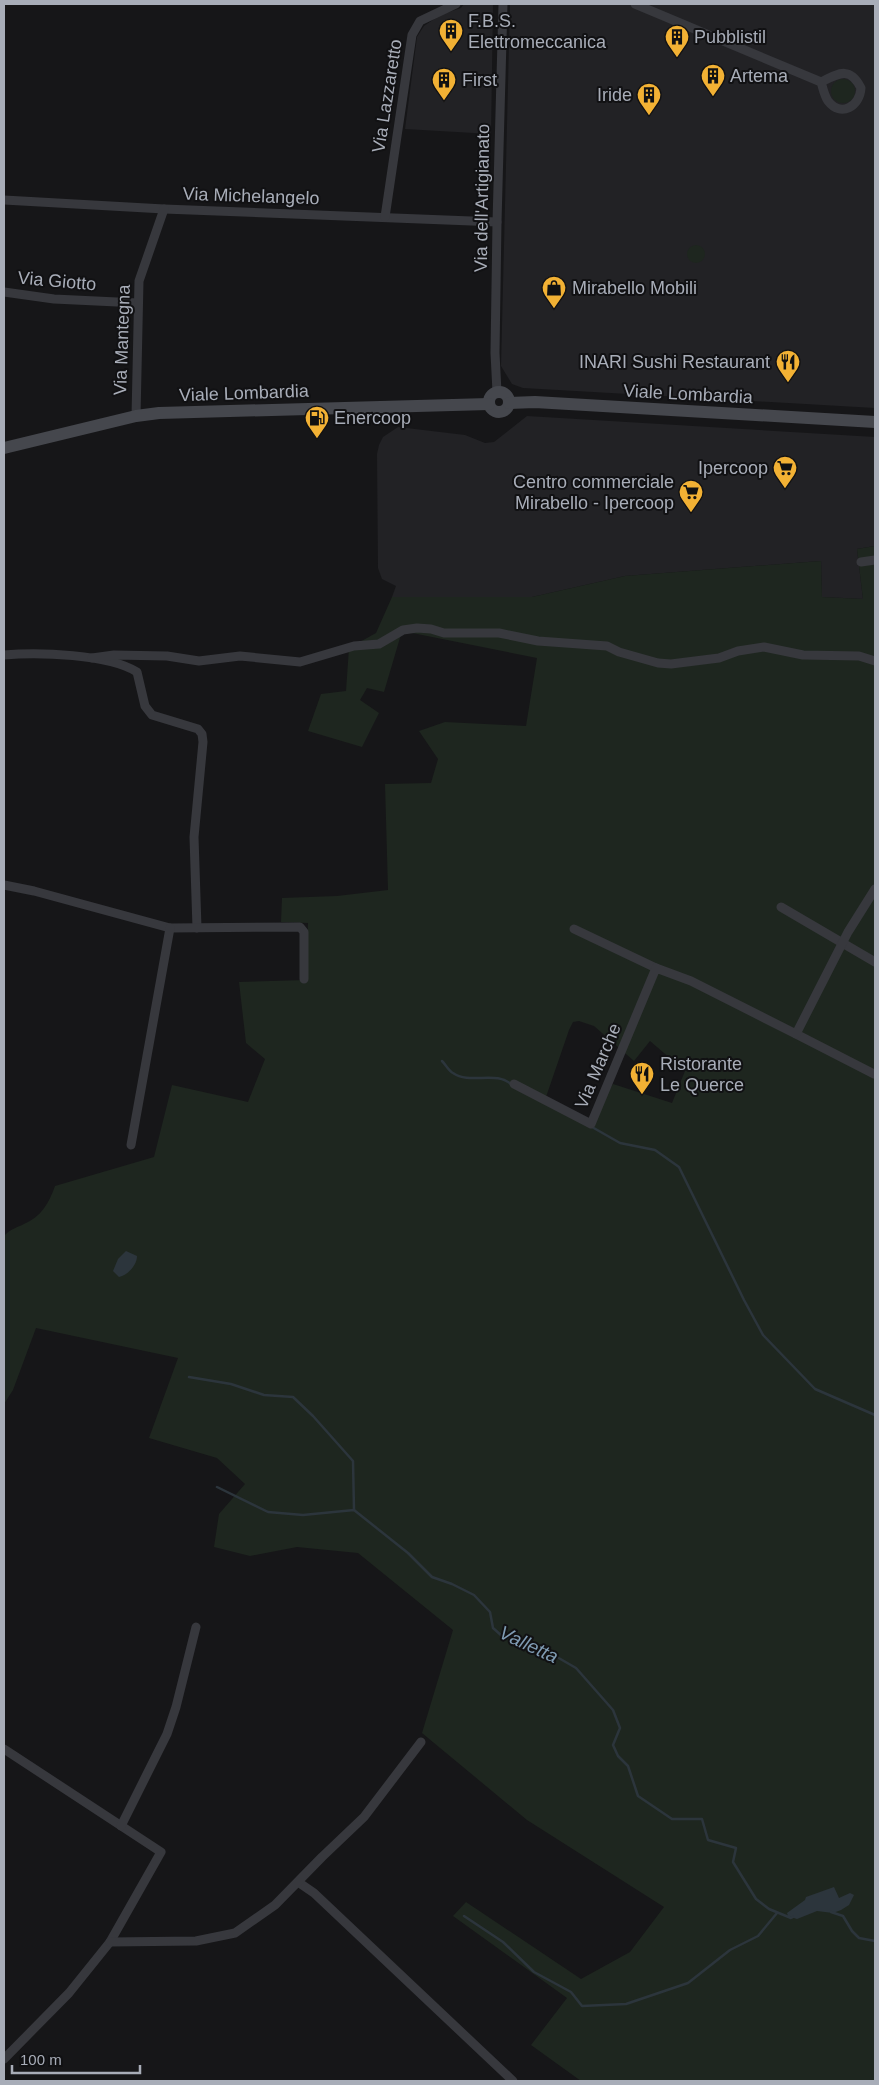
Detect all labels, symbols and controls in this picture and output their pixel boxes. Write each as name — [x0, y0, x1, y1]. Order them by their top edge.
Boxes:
place label: F.B.S. Elettromeccanica — [468, 11, 607, 52]
building icon: F.B.S. Elettromeccanica — [438, 18, 464, 52]
building icon: Pubblistil — [664, 24, 690, 58]
place label: Pubblistil — [694, 27, 766, 47]
street label: Via Lazzaretto — [368, 38, 406, 154]
building icon: Artema — [700, 63, 726, 97]
place label: Artema — [730, 66, 789, 86]
building icon: First — [431, 67, 457, 101]
place label: First — [462, 70, 497, 90]
building icon: Iride — [636, 82, 662, 116]
place label: Iride — [597, 85, 632, 105]
street label: Via dell'Artigianato — [471, 124, 493, 272]
street label: Via Michelangelo — [182, 184, 320, 208]
street label: Via Giotto — [17, 268, 97, 294]
shop icon: Mirabello Mobili — [541, 275, 567, 309]
place label: Mirabello Mobili — [572, 278, 697, 298]
street label: Via Mantegna — [110, 283, 134, 396]
restaurant icon: INARI Sushi Restaurant — [775, 349, 801, 383]
place label: INARI Sushi Restaurant — [579, 352, 770, 372]
street label: Viale Lombardia — [179, 381, 310, 405]
street label: Viale Lombardia — [623, 381, 754, 407]
fuel station icon: Enercoop — [304, 405, 330, 439]
place label: Enercoop — [334, 408, 411, 428]
supermarket icon: Ipercoop — [772, 455, 798, 489]
place label: Ipercoop — [698, 458, 768, 478]
place label: Centro commerciale Mirabello - Ipercoop — [513, 472, 674, 513]
supermarket icon: Centro commerciale Mirabello - Ipercoop — [678, 479, 704, 513]
street label: Via Marche — [571, 1020, 625, 1112]
place label: Ristorante Le Querce — [660, 1054, 744, 1095]
restaurant icon: Ristorante Le Querce — [629, 1061, 655, 1095]
water label: Valletta — [496, 1622, 562, 1667]
scale bar — [12, 2042, 140, 2074]
text: 100 m — [20, 2051, 62, 2068]

